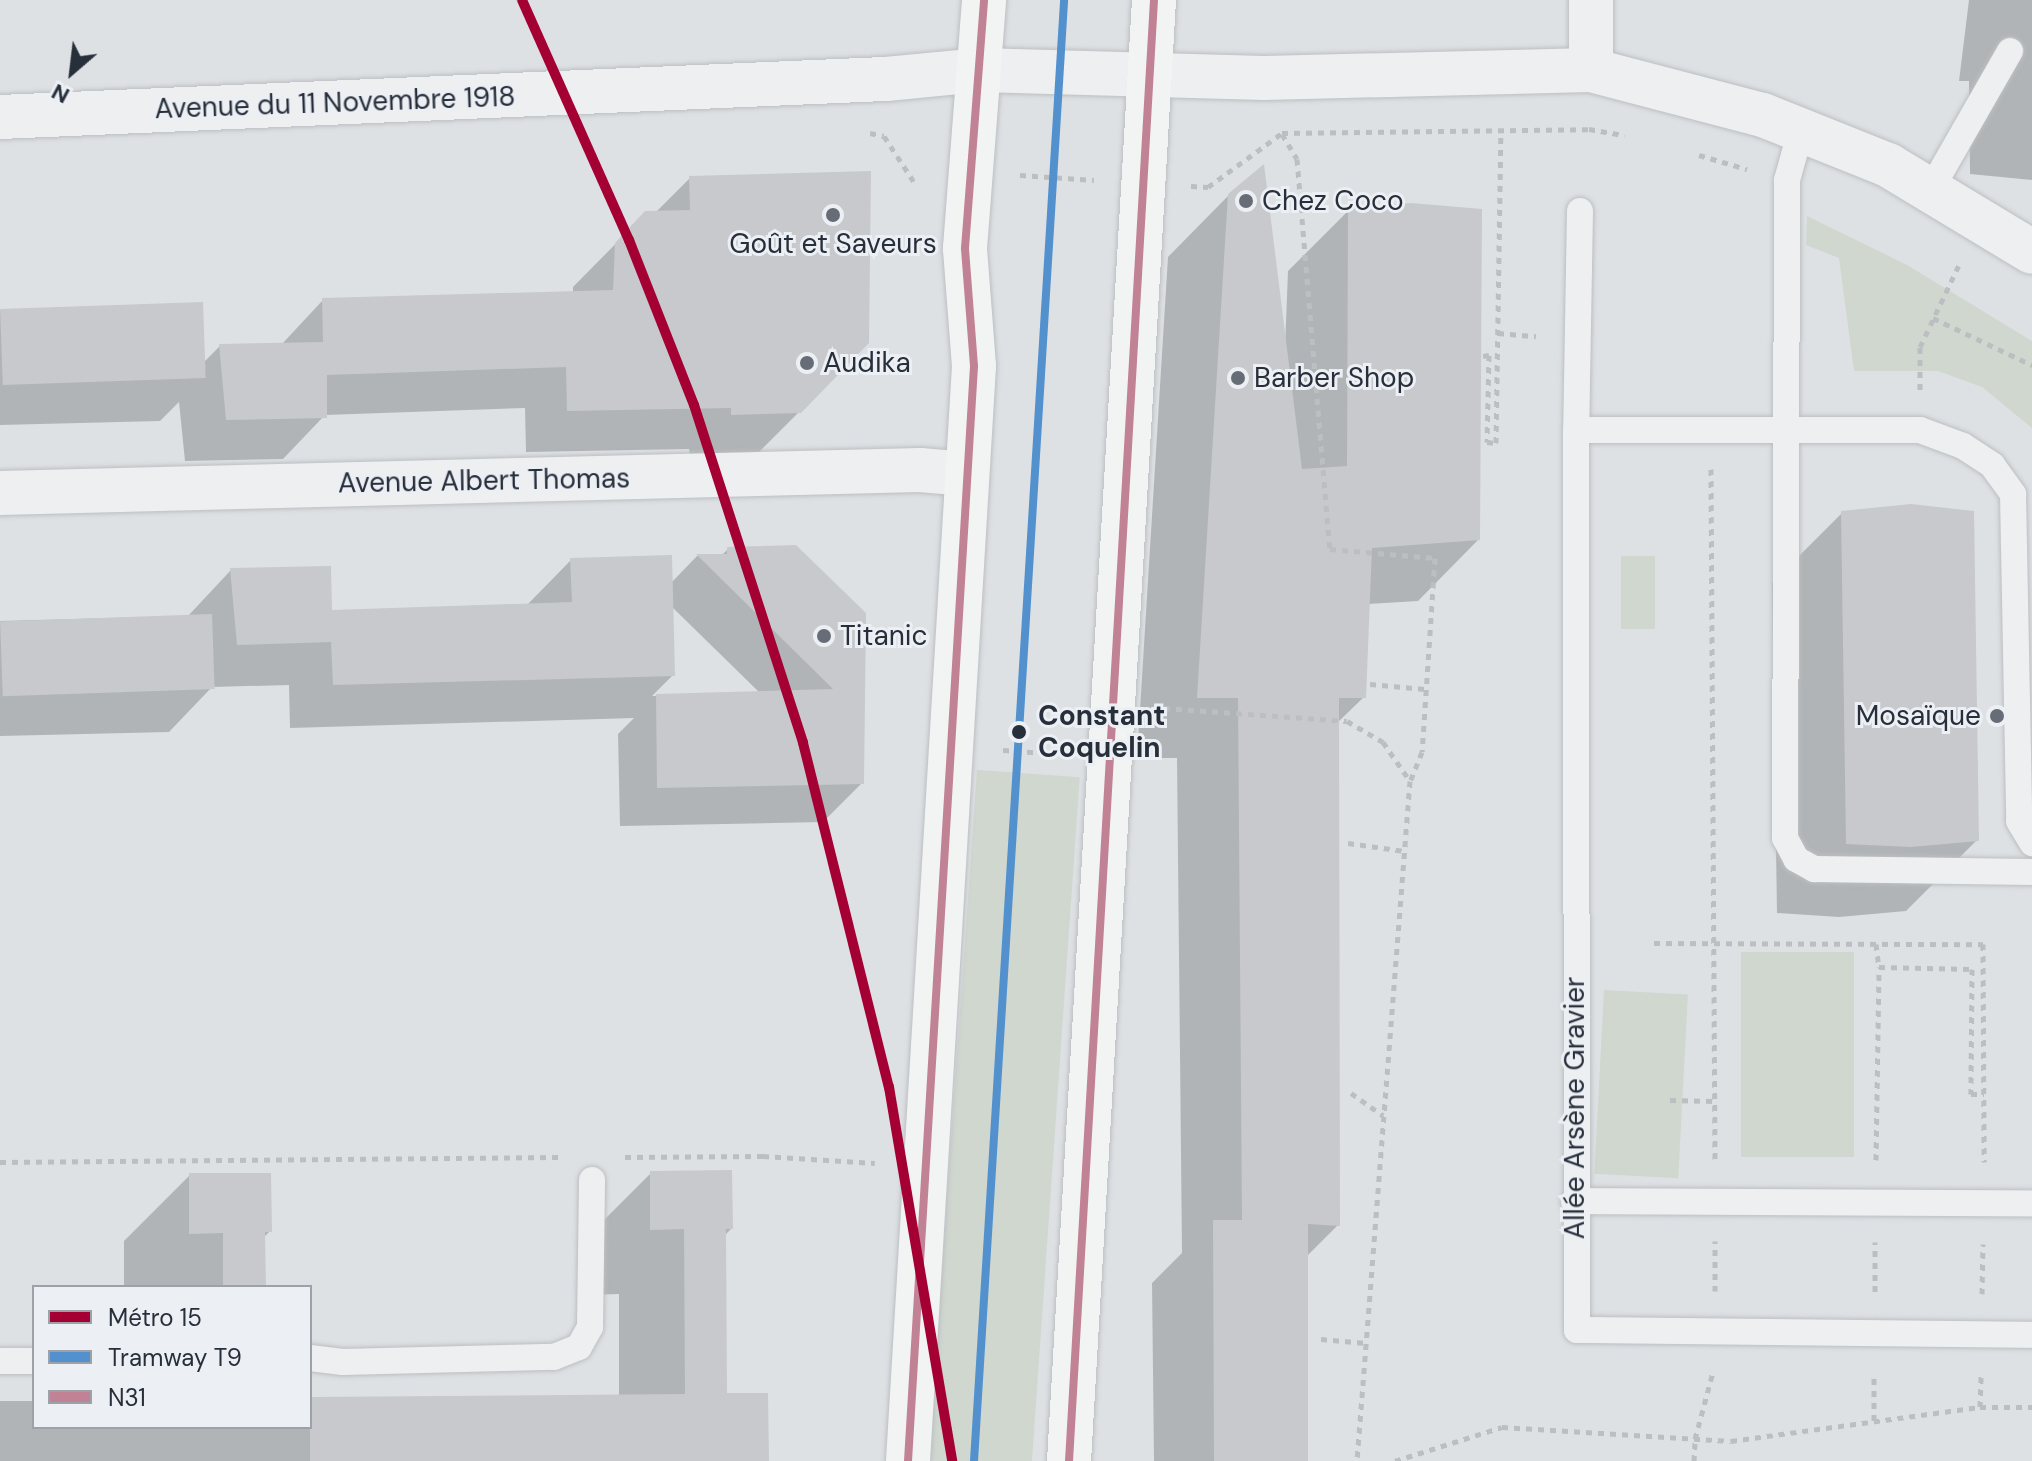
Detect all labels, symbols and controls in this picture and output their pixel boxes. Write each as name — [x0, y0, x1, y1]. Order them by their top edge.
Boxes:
north arrow — [32, 32, 112, 112]
text: N — [47, 77, 74, 110]
street label: Avenue du 11 Novembre 1918 — [154, 80, 516, 126]
place label: Chez Coco — [1262, 184, 1404, 218]
marker: Chez Coco — [1237, 192, 1255, 210]
marker: Goût et Saveurs — [824, 206, 842, 224]
place label: Goût et Saveurs — [729, 227, 937, 261]
place label: Audika — [823, 346, 911, 380]
marker: Audika — [798, 354, 816, 372]
place label: Barber Shop — [1254, 361, 1414, 395]
marker: Barber Shop — [1229, 369, 1247, 387]
street label: Avenue Albert Thomas — [338, 462, 630, 500]
place label: Titanic — [840, 619, 927, 653]
marker: Titanic — [815, 627, 833, 645]
place label: Constant Coquelin — [1038, 699, 1165, 765]
place label: Mosaïque — [1856, 699, 1981, 733]
marker: Mosaïque — [1988, 707, 2006, 725]
marker: Constant Coquelin — [1007, 720, 1031, 744]
street label: Allée Arsène Gravier — [1558, 977, 1592, 1239]
legend — [32, 1285, 312, 1429]
text: Métro 15 — [108, 1302, 202, 1333]
text: Tramway T9 — [108, 1342, 242, 1373]
text: N31 — [108, 1382, 146, 1413]

